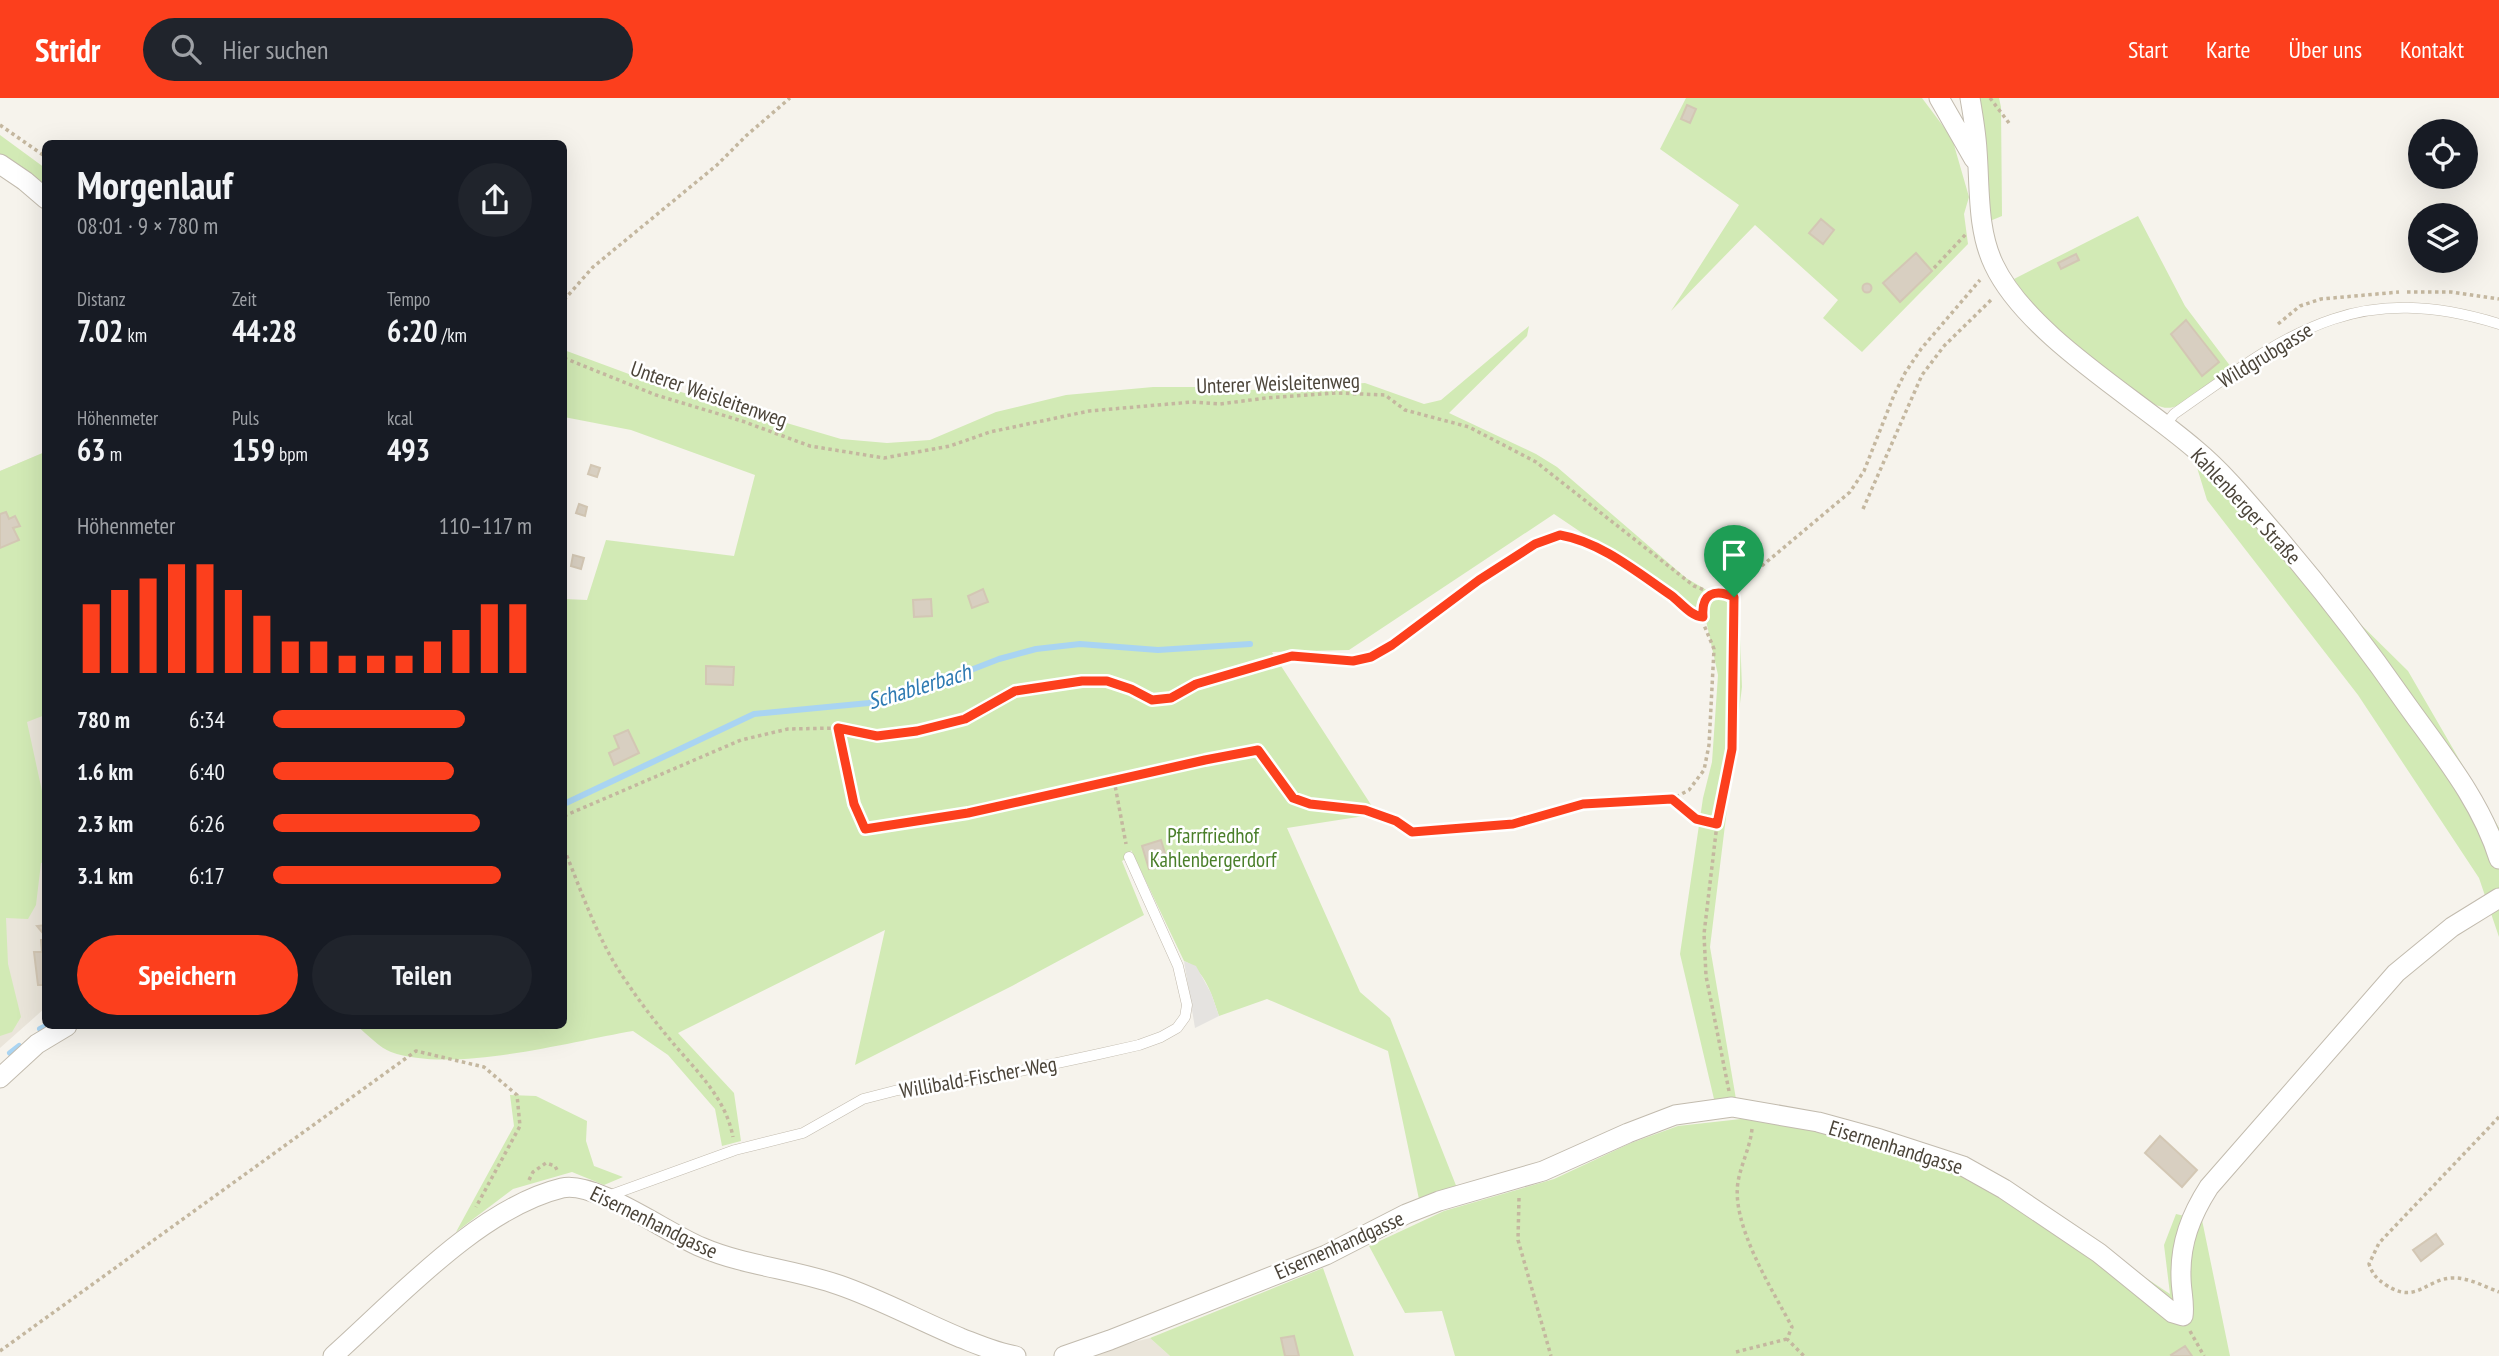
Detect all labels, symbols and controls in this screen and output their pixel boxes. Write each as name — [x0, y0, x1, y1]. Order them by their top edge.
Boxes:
search box — [143, 18, 633, 81]
text: Stridr — [35, 28, 101, 71]
icon: search — [167, 30, 205, 68]
text: Hier suchen — [223, 33, 328, 66]
text: Start — [2128, 34, 2168, 65]
text: Karte — [2206, 34, 2251, 65]
text: Über uns — [2289, 34, 2362, 65]
text: Kontakt — [2400, 34, 2464, 65]
map controls — [2408, 119, 2478, 273]
button: locate — [2408, 119, 2478, 189]
text: Morgenlauf — [77, 160, 232, 209]
button: share — [458, 163, 532, 237]
button: layers — [2408, 203, 2478, 273]
text: 08:01 · 9 × 780 m — [77, 211, 218, 240]
text: Distanz — [77, 287, 126, 311]
text: Zeit — [232, 287, 257, 311]
text: Tempo — [387, 287, 430, 311]
text: 7.02 — [77, 311, 123, 350]
text: 44:28 — [232, 311, 297, 350]
text: 6:20 — [387, 311, 438, 350]
street label: Wildgrubgasse — [2213, 316, 2317, 394]
text: km — [123, 323, 147, 347]
text: /km — [438, 323, 467, 347]
street label: Unterer Weisleitenweg — [627, 355, 791, 433]
street label: Unterer Weisleitenweg — [1196, 367, 1360, 399]
text: Höhenmeter — [77, 406, 158, 430]
text: Puls — [232, 406, 259, 430]
text: kcal — [387, 406, 413, 430]
text: 63 — [77, 430, 106, 469]
text: 159 — [232, 430, 275, 469]
text: 493 — [387, 430, 430, 469]
text: m — [106, 442, 122, 466]
text: bpm — [275, 442, 308, 466]
street label: Kahlenberger Straße — [2185, 442, 2307, 570]
text: Höhenmeter — [77, 511, 175, 540]
text: 110–117 m — [439, 511, 532, 540]
pin — [1704, 525, 1764, 597]
icon: arrive — [1715, 536, 1753, 574]
water label: Schablerbach — [864, 656, 976, 715]
text: 780 m — [77, 705, 130, 734]
text: 6:34 — [189, 705, 225, 734]
text: 1.6 km — [77, 757, 133, 786]
text: 6:40 — [189, 757, 225, 786]
text: 2.3 km — [77, 809, 133, 838]
text: 6:26 — [189, 809, 225, 838]
park label: Pfarrfriedhof Kahlenbergerdorf — [1150, 822, 1277, 873]
text: 3.1 km — [77, 861, 133, 890]
text: 6:17 — [189, 861, 225, 890]
button: Speichern — [77, 935, 298, 1015]
button: Teilen — [312, 935, 532, 1015]
street label: Willibald-Fischer-Weg — [897, 1050, 1059, 1104]
street label: Eisernenhandgasse — [1826, 1114, 1966, 1180]
street label: Eisernenhandgasse — [586, 1180, 722, 1264]
street label: Eisernenhandgasse — [1270, 1205, 1408, 1285]

